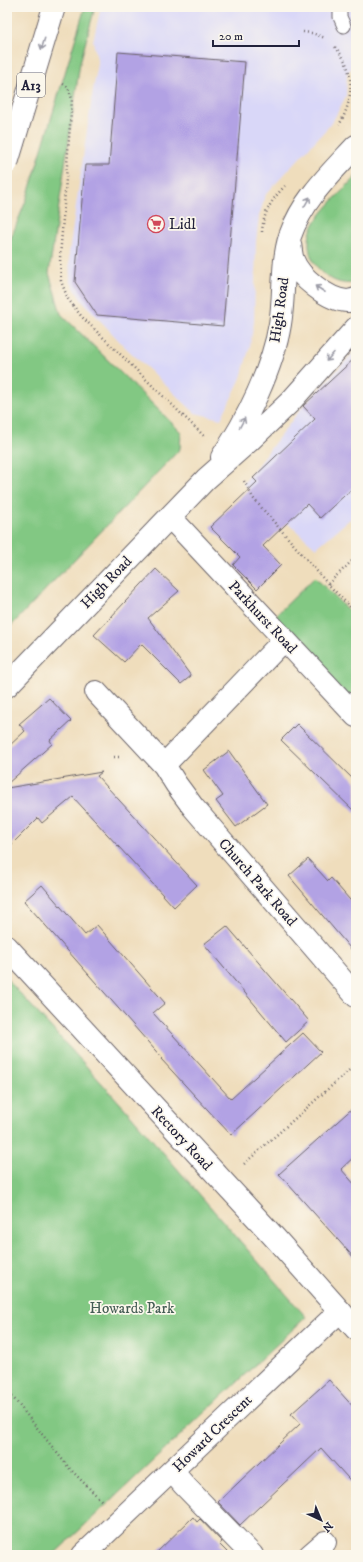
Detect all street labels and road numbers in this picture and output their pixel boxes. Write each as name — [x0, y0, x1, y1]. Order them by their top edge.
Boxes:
road number: A13 — [17, 73, 45, 97]
street label: High Road — [266, 276, 294, 344]
street label: High Road — [77, 552, 136, 613]
street label: Parkhurst Road — [224, 577, 302, 658]
street label: Church Park Road — [214, 834, 301, 931]
street label: Rectory Road — [147, 1102, 217, 1175]
street label: Howard Crescent — [168, 1390, 256, 1476]

